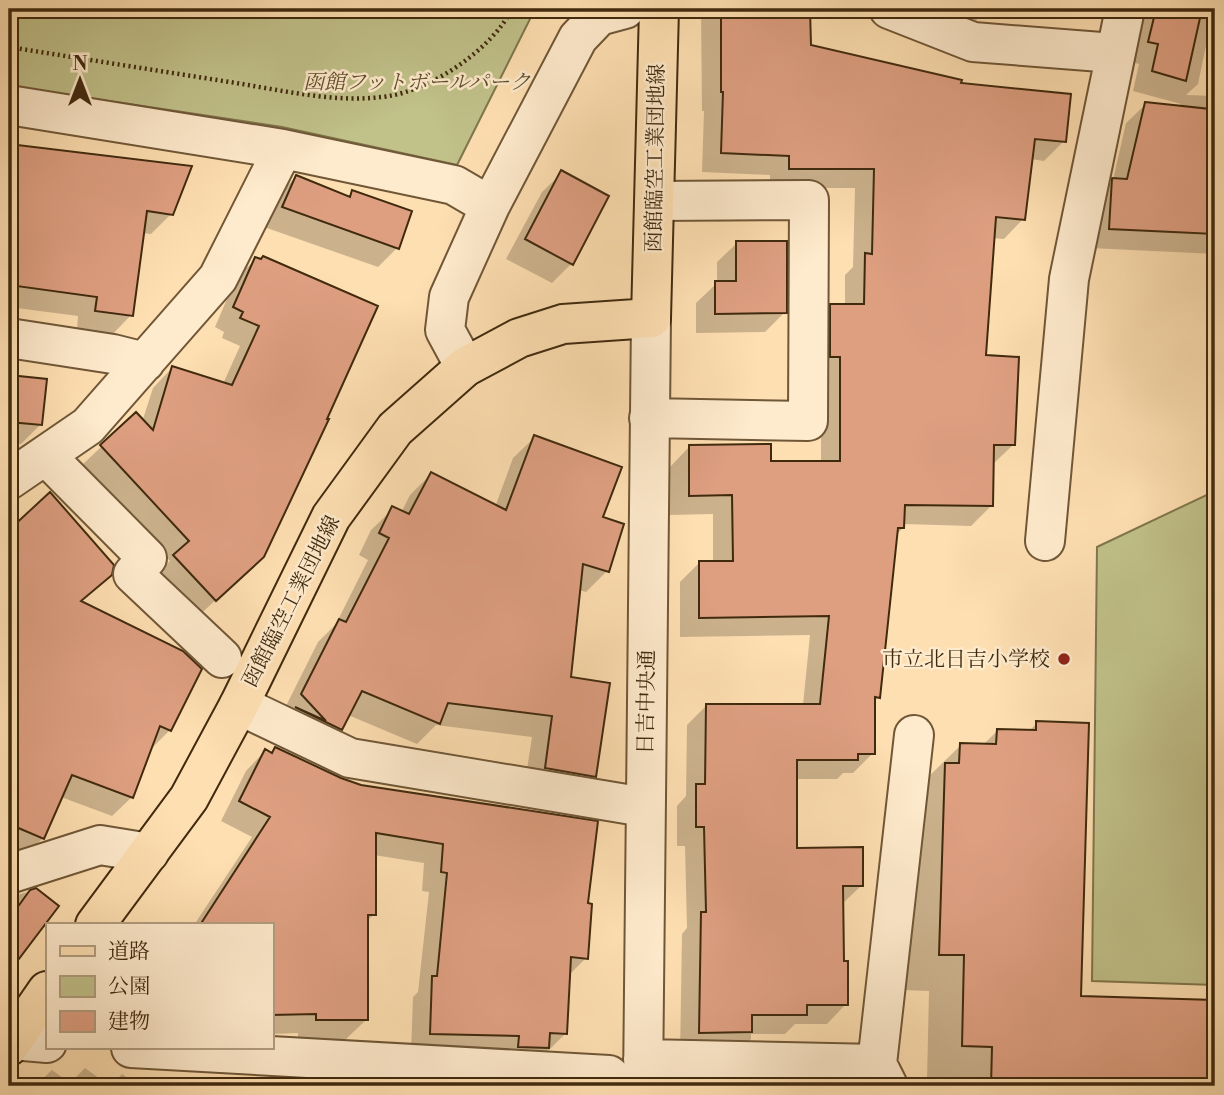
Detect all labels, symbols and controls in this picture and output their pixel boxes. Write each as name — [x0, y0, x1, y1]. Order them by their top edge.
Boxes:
north arrow — [46, 46, 116, 116]
text: N — [72, 52, 88, 76]
street label: 函館臨空工業団地線 — [641, 63, 671, 253]
park label: 函館フットボールパーク — [303, 70, 531, 96]
street label: 函館臨空工業団地線 — [237, 511, 346, 692]
place label: 市立北日吉小学校 — [882, 647, 1050, 673]
street label: 日吉中央通 — [633, 649, 661, 755]
marker: 市立北日吉小学校 — [1056, 651, 1072, 667]
legend — [46, 923, 273, 1050]
text: 道路 — [108, 939, 150, 965]
text: 公園 — [108, 974, 150, 1000]
text: 建物 — [108, 1009, 150, 1035]

